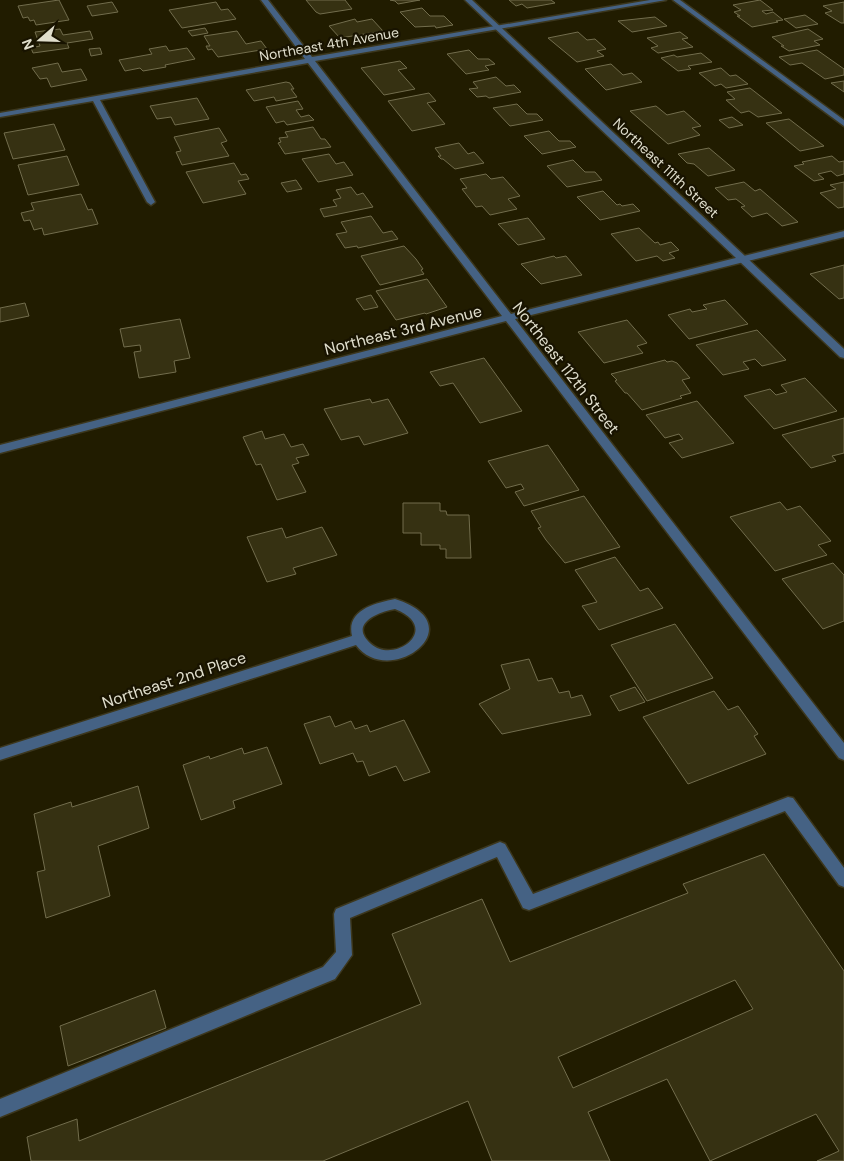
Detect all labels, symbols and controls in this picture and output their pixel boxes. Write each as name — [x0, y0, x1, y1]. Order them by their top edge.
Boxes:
north arrow — [15, 15, 65, 65]
street label: Northeast 4th Avenue — [258, 23, 400, 65]
text: N — [18, 37, 38, 52]
street label: Northeast 111th Street — [609, 114, 723, 222]
street label: Northeast 112th Street — [508, 298, 624, 438]
street label: Northeast 3rd Avenue — [322, 300, 484, 360]
street label: Northeast 2nd Place — [99, 647, 249, 713]

